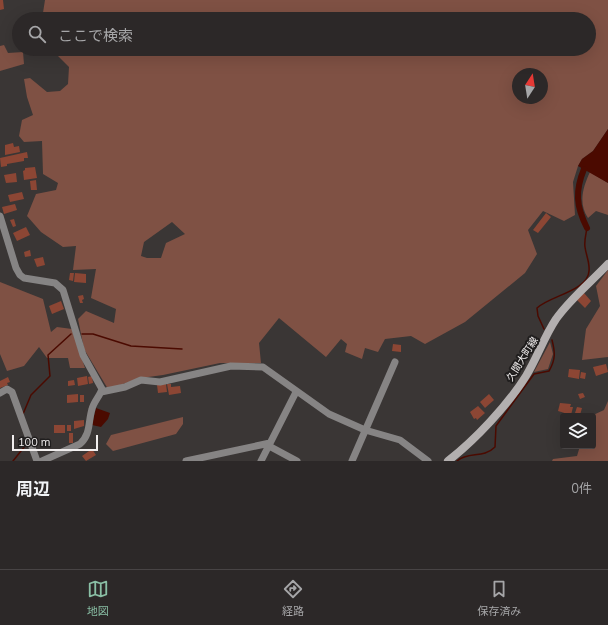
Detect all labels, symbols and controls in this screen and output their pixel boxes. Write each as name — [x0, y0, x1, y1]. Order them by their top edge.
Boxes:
search box — [12, 12, 596, 56]
icon: search — [26, 23, 48, 45]
text: ここで検索 — [58, 26, 133, 45]
north arrow — [512, 68, 548, 104]
street label: 久間大町線 — [503, 334, 541, 384]
map controls — [560, 413, 596, 449]
button: layers — [560, 413, 596, 449]
scale bar — [12, 433, 98, 452]
text: 100 m — [18, 435, 50, 449]
text: 周辺 — [16, 478, 50, 499]
text: 0件 — [571, 480, 592, 496]
tab: 地図 — [87, 578, 109, 618]
tab: 経路 — [282, 578, 304, 618]
tab: 保存済み — [477, 578, 521, 618]

